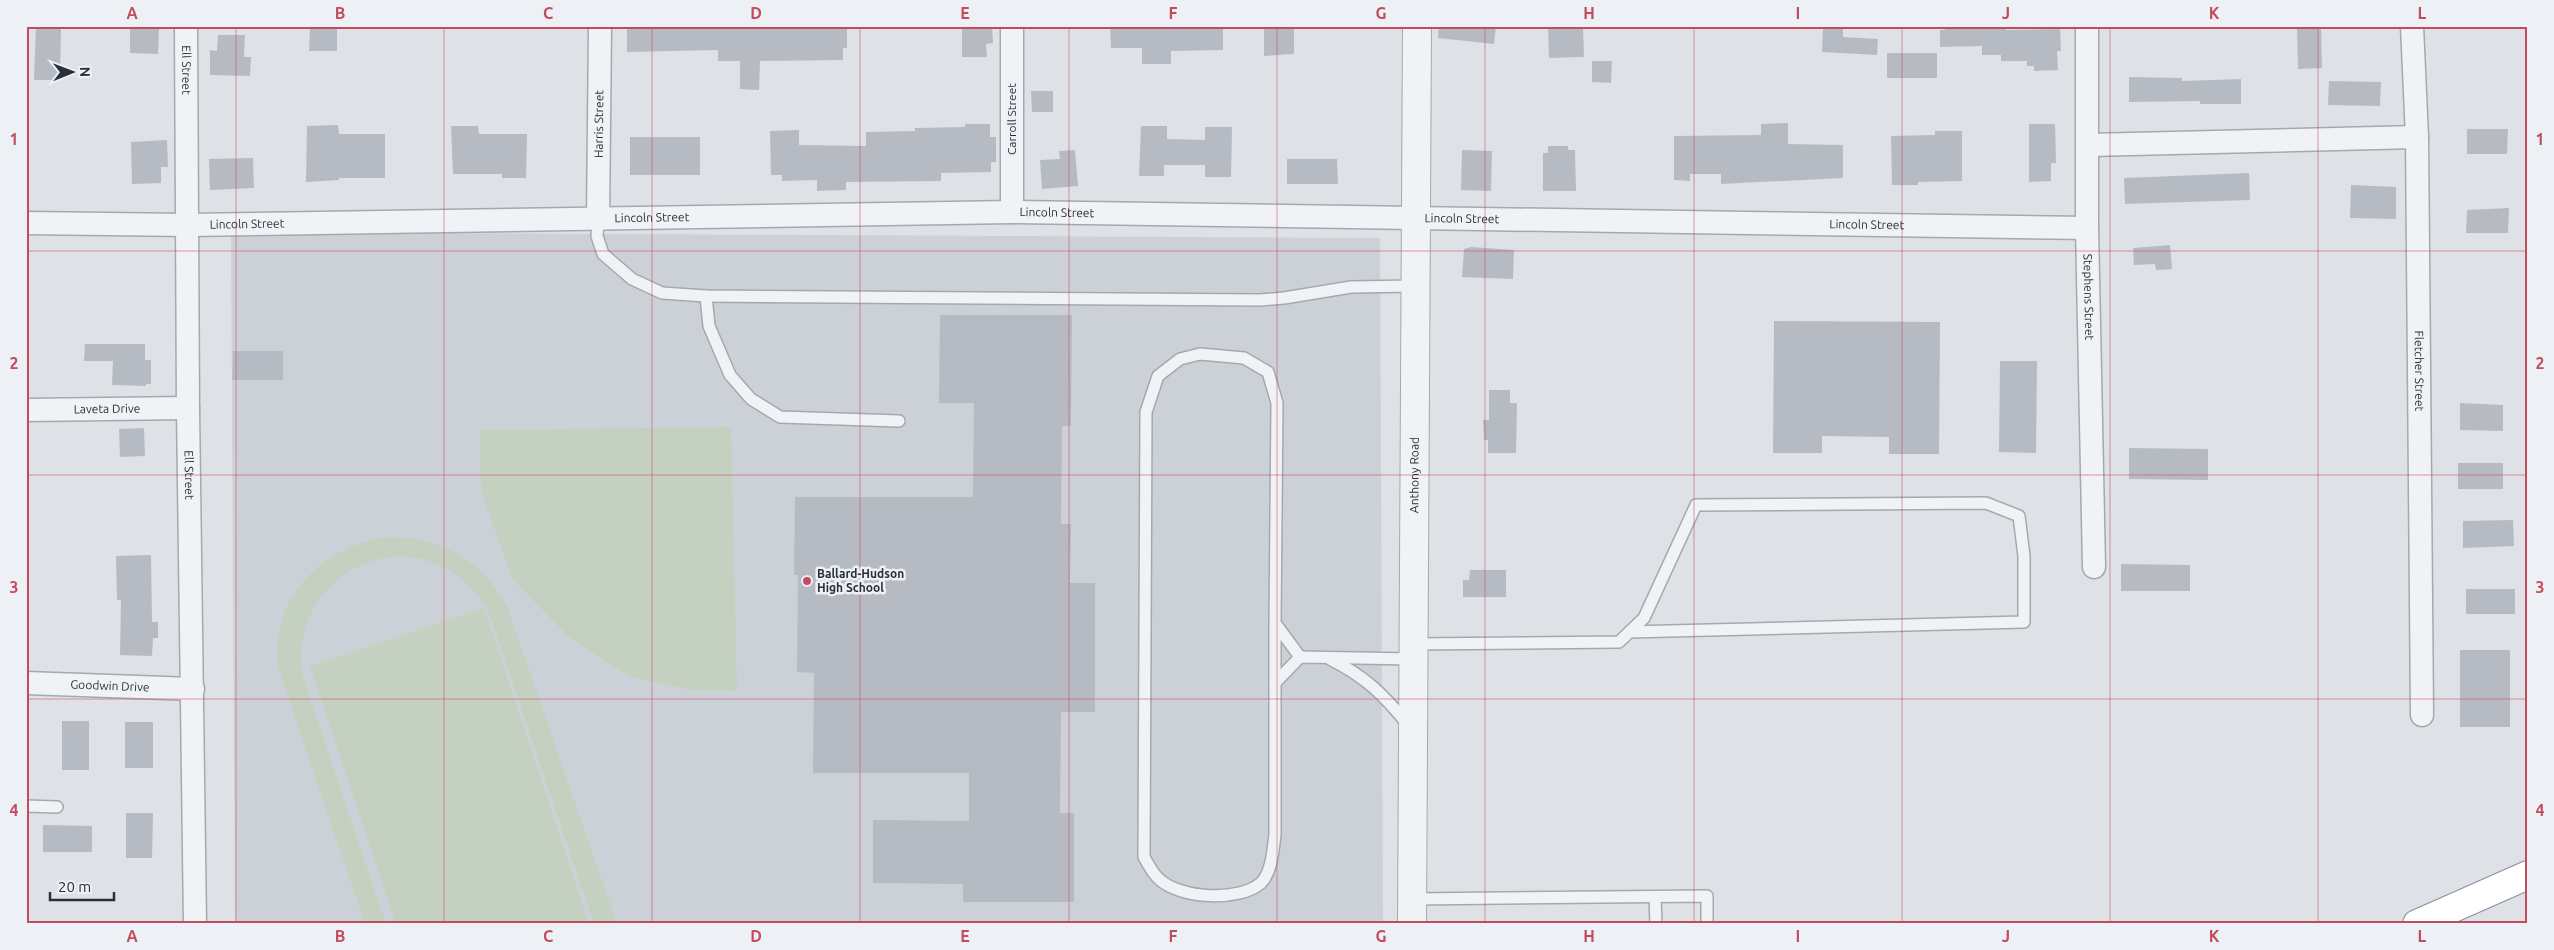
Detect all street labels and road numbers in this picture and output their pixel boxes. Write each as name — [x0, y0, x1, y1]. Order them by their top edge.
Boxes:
street label: Ell Street — [180, 45, 193, 95]
street label: Carroll Street — [1005, 83, 1018, 155]
street label: Harris Street — [592, 90, 605, 158]
street label: Lincoln Street — [1019, 205, 1095, 219]
street label: Lincoln Street — [614, 210, 690, 224]
street label: Lincoln Street — [1424, 211, 1500, 225]
street label: Lincoln Street — [209, 216, 285, 231]
street label: Lincoln Street — [1829, 217, 1905, 231]
street label: Stephens Street — [2082, 254, 2096, 341]
street label: Fletcher Street — [2413, 330, 2426, 412]
street label: Laveta Drive — [74, 402, 140, 415]
street label: Anthony Road — [1407, 437, 1421, 513]
street label: Ell Street — [183, 450, 196, 500]
street label: Goodwin Drive — [70, 678, 150, 693]

